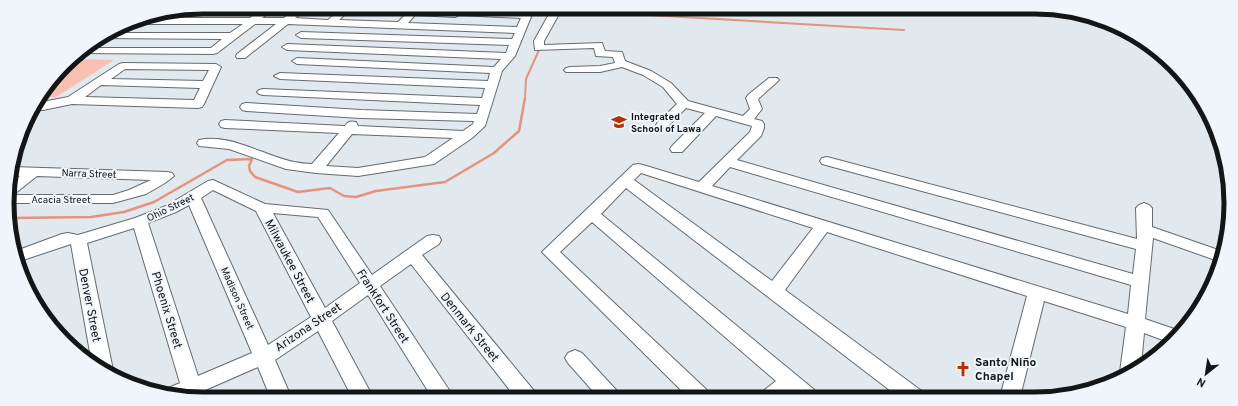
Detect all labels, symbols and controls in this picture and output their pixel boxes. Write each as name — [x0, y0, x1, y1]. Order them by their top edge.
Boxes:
place label: Integrated School of Lawa — [631, 111, 701, 136]
school or university icon: Integrated School of Lawa — [610, 113, 628, 131]
street label: Narra Street — [61, 167, 117, 182]
street label: Ohio Street — [145, 191, 197, 225]
street label: Acacia Street — [31, 194, 91, 207]
street label: Milwaukee Street — [260, 217, 318, 306]
street label: Madison Street — [217, 265, 256, 332]
street label: Frankfort Street — [352, 266, 412, 347]
street label: Denver Street — [74, 267, 104, 343]
street label: Phoenix Street — [147, 270, 185, 351]
street label: Denmark Street — [436, 290, 502, 366]
street label: Arizona Street — [272, 300, 345, 356]
north arrow — [1186, 354, 1226, 394]
place label: Santo Niño Chapel — [975, 355, 1037, 385]
church icon: Santo Niño Chapel — [954, 360, 972, 378]
text: N — [1195, 374, 1208, 390]

